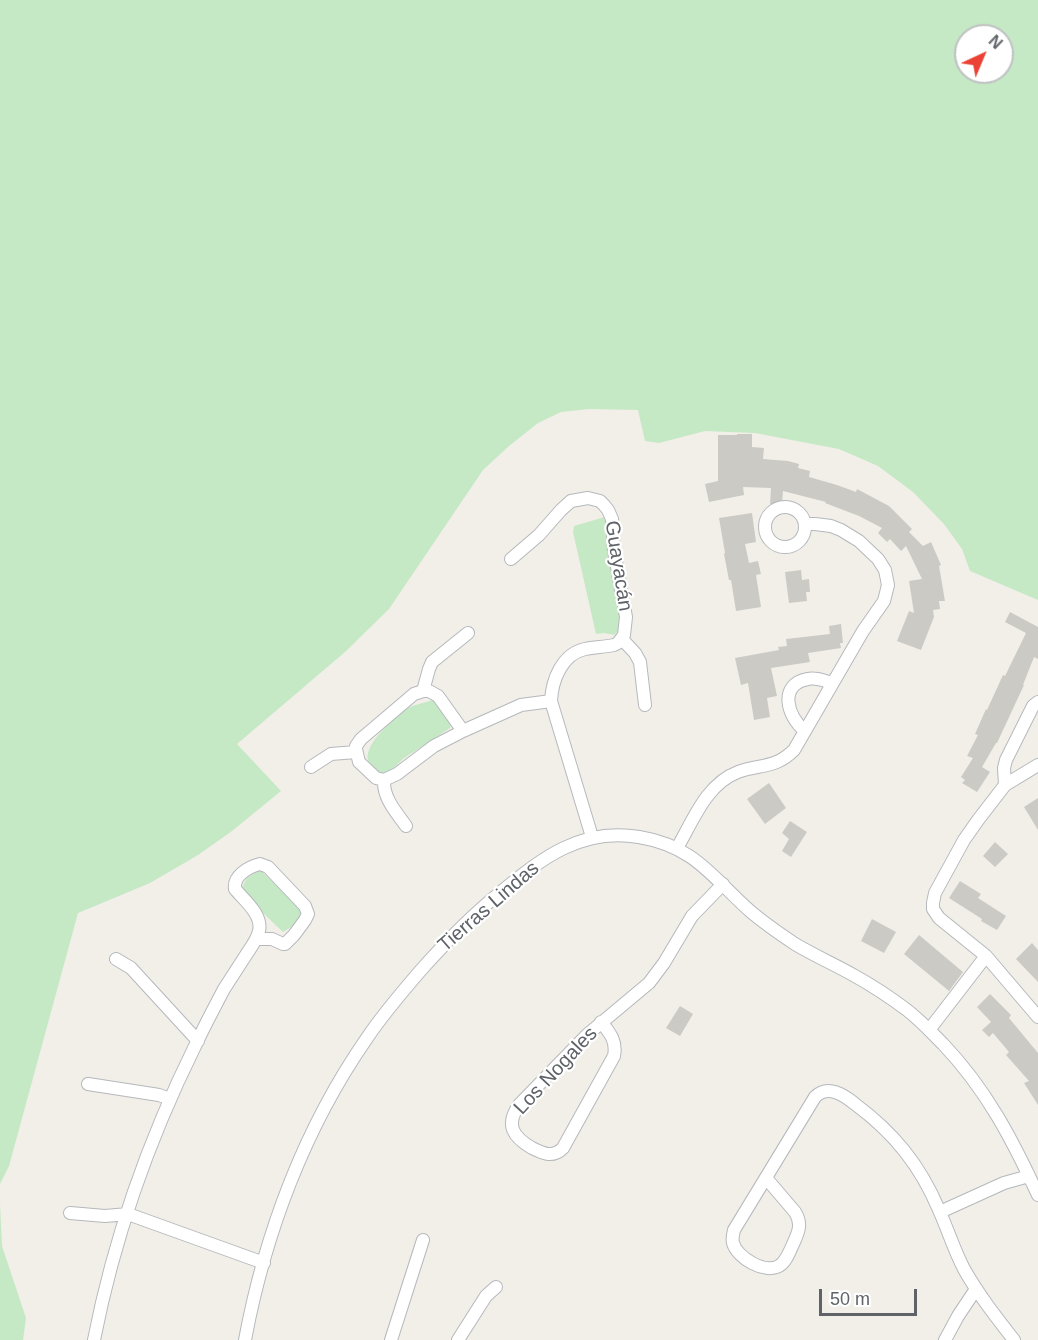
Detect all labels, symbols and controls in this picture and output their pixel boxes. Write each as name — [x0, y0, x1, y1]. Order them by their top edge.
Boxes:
north arrow — [954, 24, 1014, 84]
text: N — [985, 32, 1006, 52]
street label: Guayacán — [599, 519, 637, 613]
street label: Tierras Lindas — [434, 857, 544, 957]
street label: Los Nogales — [509, 1022, 603, 1120]
scale bar — [822, 1277, 920, 1315]
text: 50 m — [830, 1289, 870, 1309]

